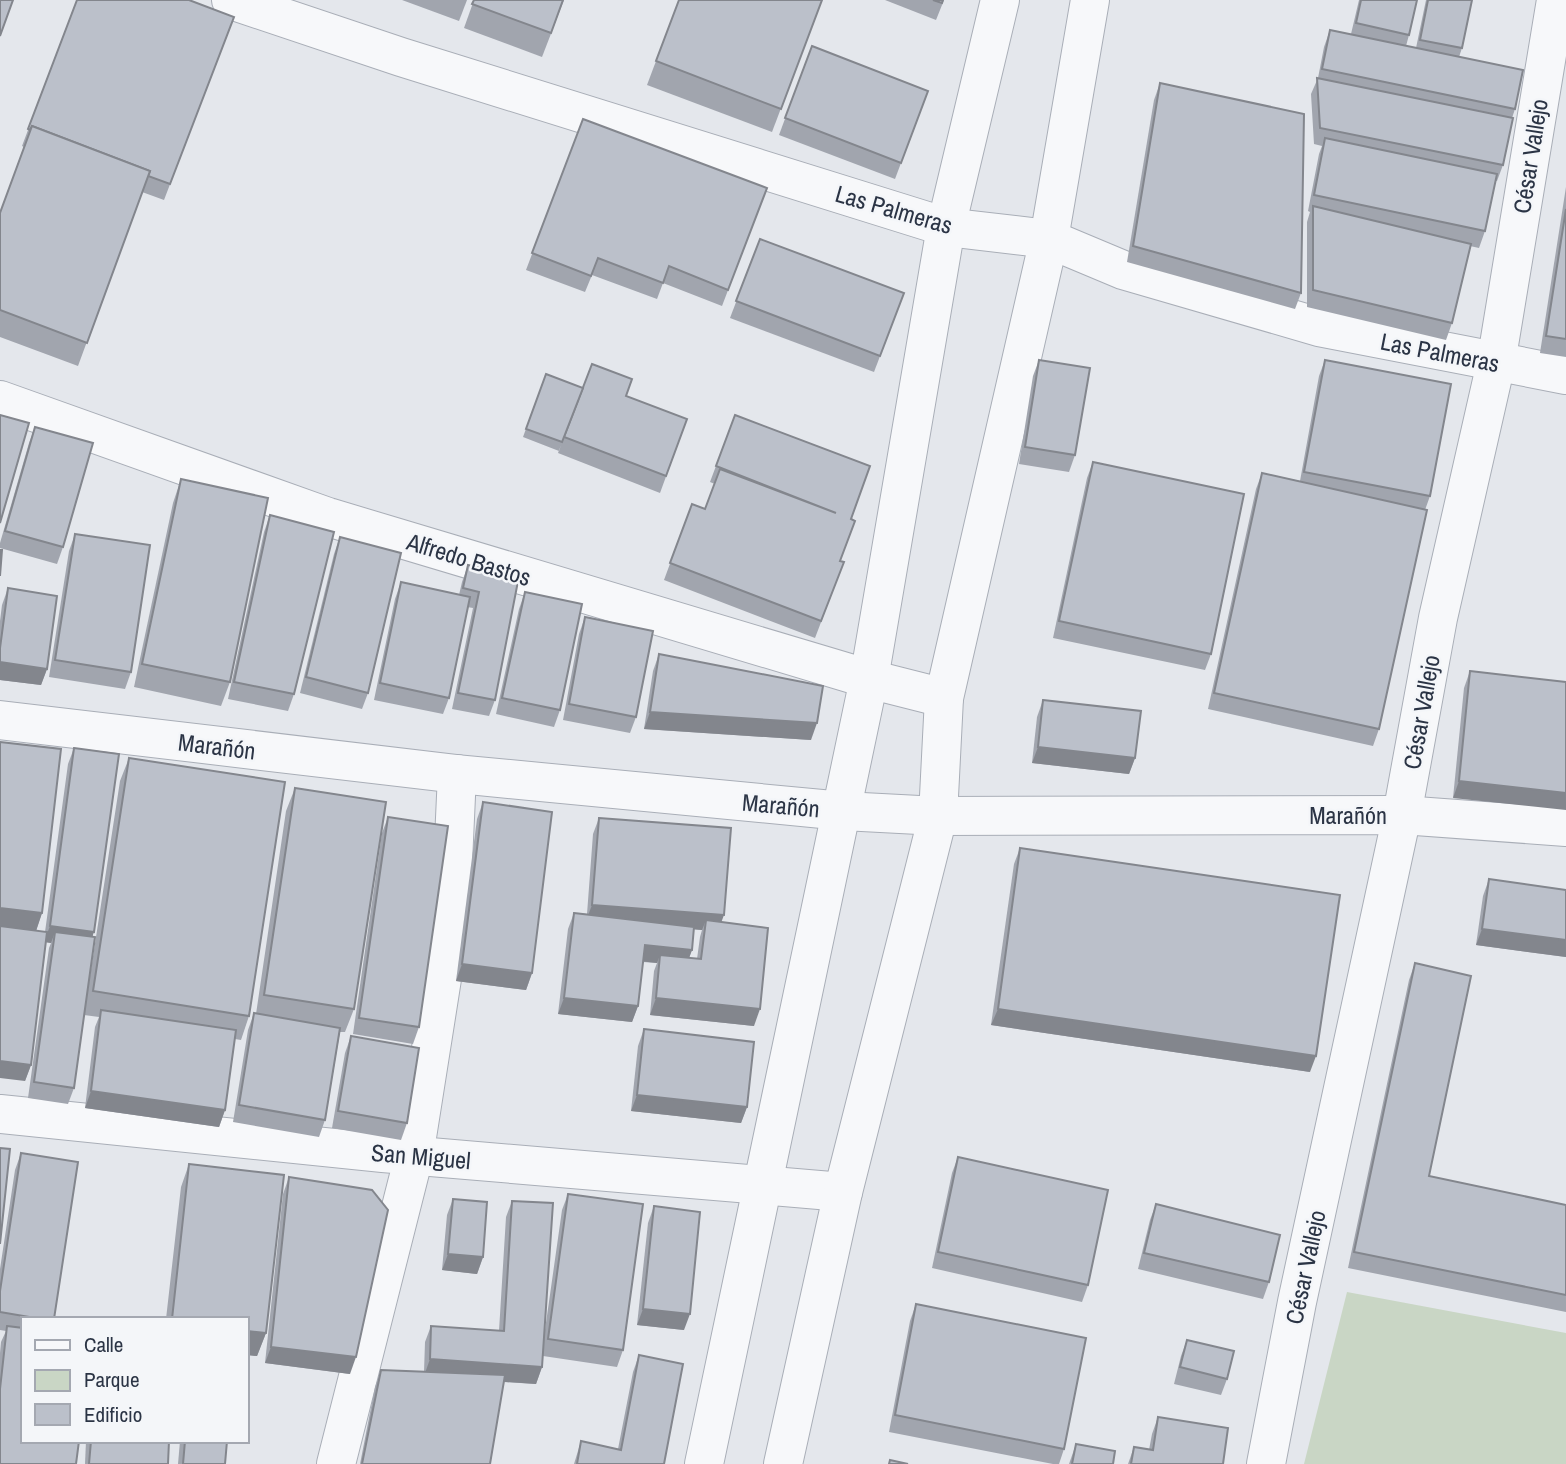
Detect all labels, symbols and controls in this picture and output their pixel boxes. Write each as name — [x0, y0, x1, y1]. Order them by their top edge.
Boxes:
street label: César Vallejo — [1505, 96, 1555, 216]
street label: Las Palmeras — [832, 177, 956, 241]
street label: Las Palmeras — [1378, 325, 1502, 379]
street label: Alfredo Bastos — [402, 525, 535, 593]
street label: César Vallejo — [1395, 652, 1447, 772]
street label: Marañón — [177, 725, 257, 767]
street label: Marañón — [741, 786, 821, 824]
street label: Marañón — [1309, 799, 1387, 831]
street label: San Miguel — [370, 1136, 472, 1176]
street label: César Vallejo — [1277, 1207, 1333, 1327]
legend — [21, 1317, 248, 1443]
text: Calle — [84, 1330, 123, 1359]
text: Parque — [84, 1365, 140, 1394]
text: Edificio — [84, 1400, 142, 1429]

